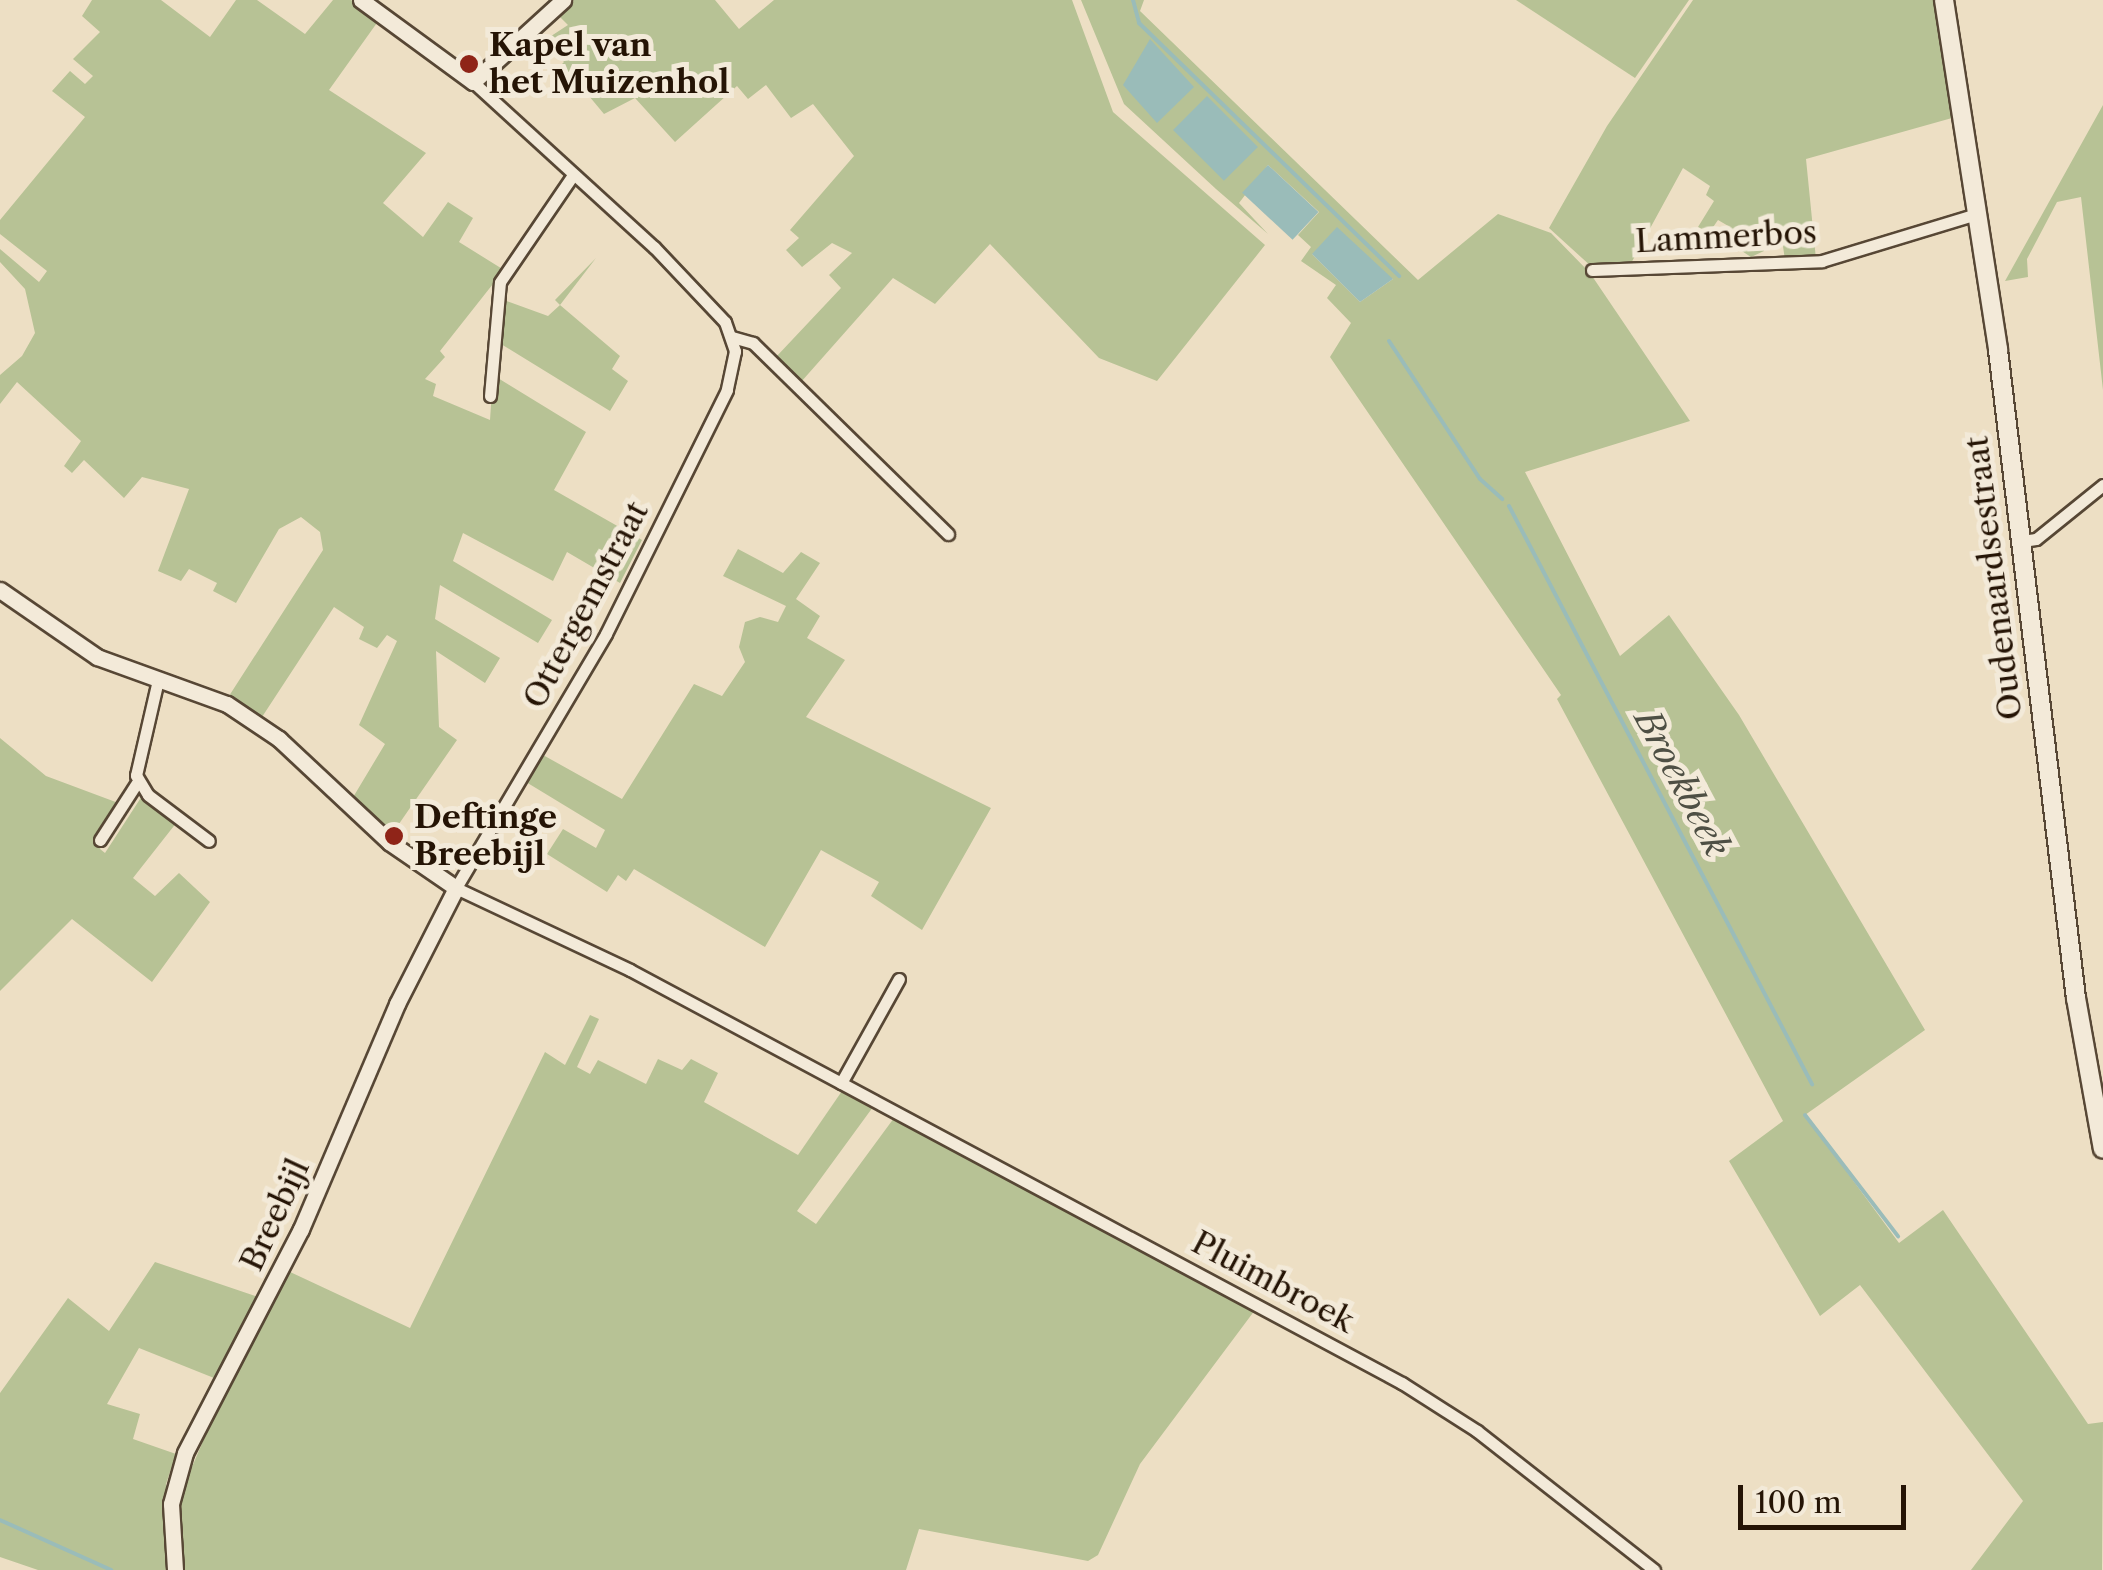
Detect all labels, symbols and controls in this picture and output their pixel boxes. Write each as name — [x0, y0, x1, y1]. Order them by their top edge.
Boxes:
place label: Kapel van het Muizenhol — [489, 27, 730, 102]
marker: Kapel van het Muizenhol — [458, 53, 480, 75]
street label: Lammerbos — [1634, 213, 1818, 261]
street label: Oudenaardsestraat — [1958, 434, 2030, 722]
street label: Ottergemstraat — [515, 495, 657, 715]
water label: Broekbeek — [1626, 702, 1738, 864]
place label: Deftinge Breebijl — [414, 799, 557, 874]
marker: Deftinge Breebijl — [383, 825, 405, 847]
street label: Breebijl — [232, 1153, 318, 1277]
street label: Pluimbroek — [1185, 1223, 1361, 1341]
scale bar — [1743, 1465, 1910, 1527]
text: 100 m — [1755, 1484, 1842, 1521]

